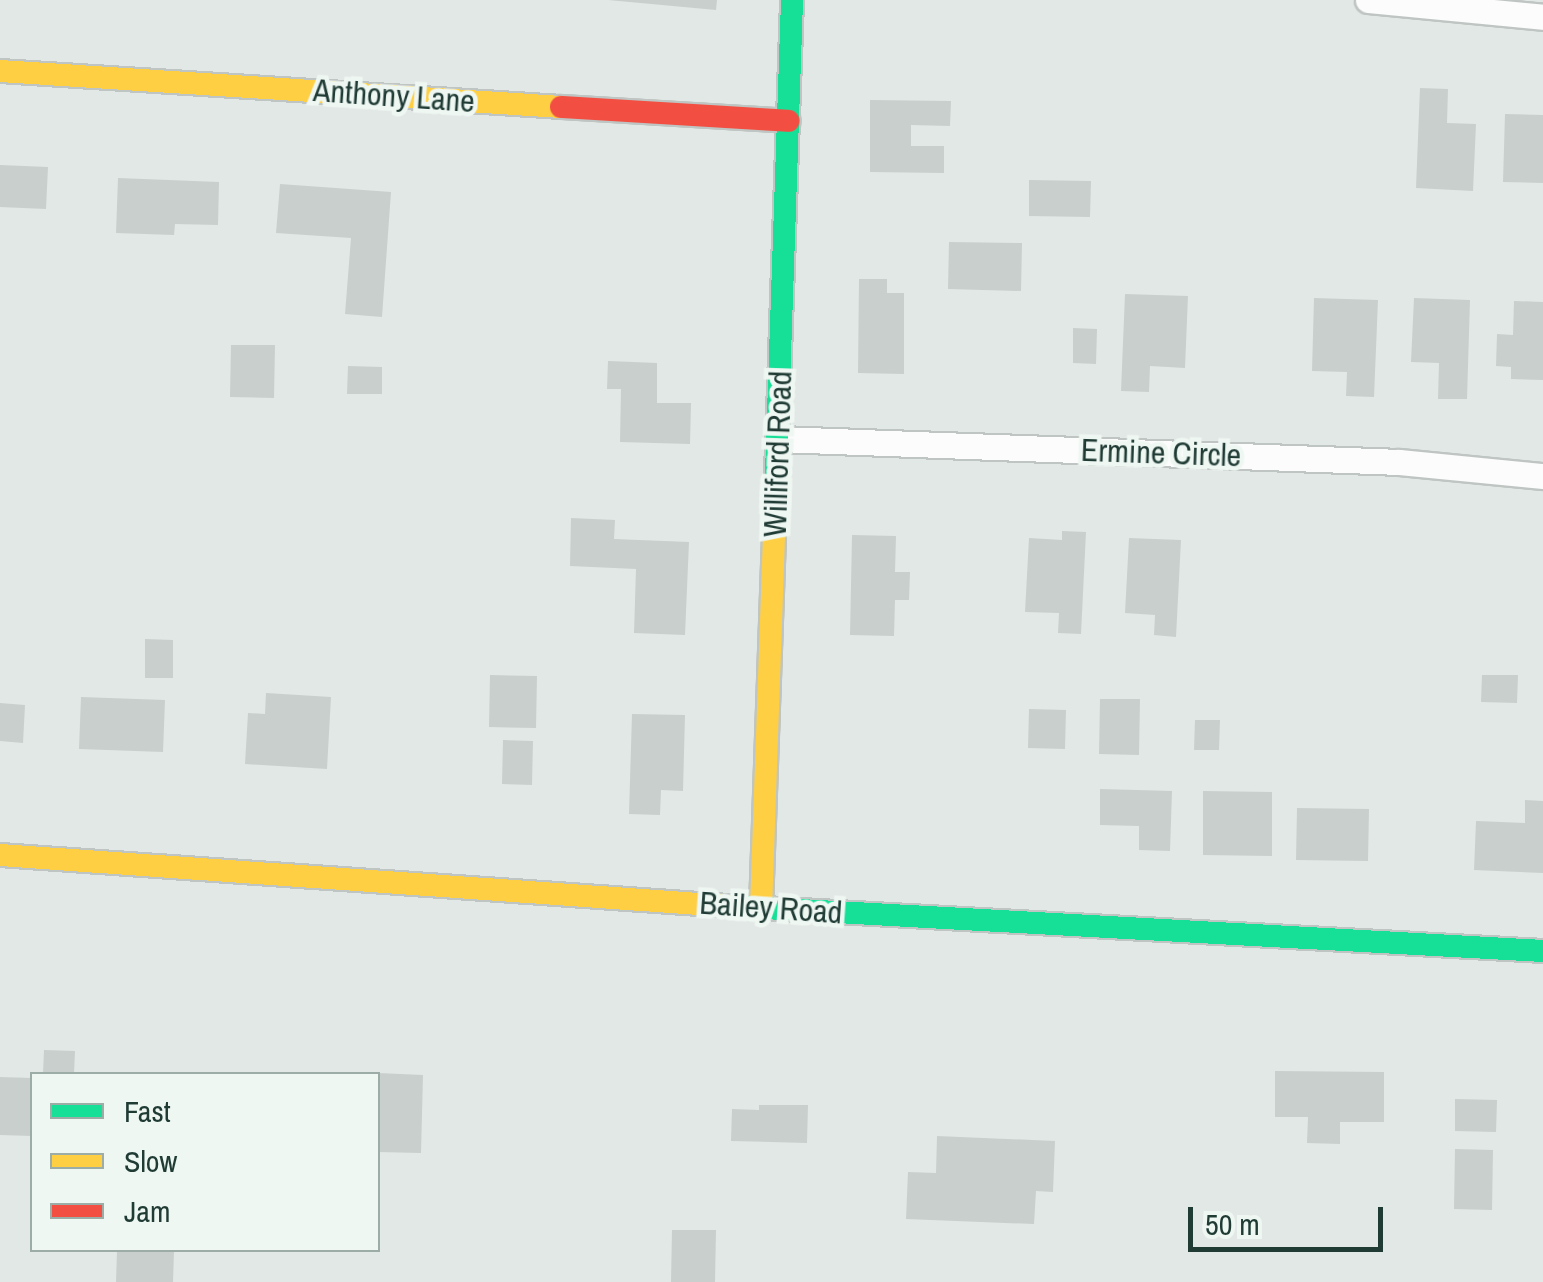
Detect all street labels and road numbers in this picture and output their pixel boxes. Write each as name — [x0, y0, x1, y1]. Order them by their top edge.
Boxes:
street label: Anthony Lane — [312, 71, 476, 121]
street label: Williford Road — [756, 370, 800, 538]
street label: Ermine Circle — [1080, 431, 1242, 475]
street label: Bailey Road — [698, 884, 844, 932]

